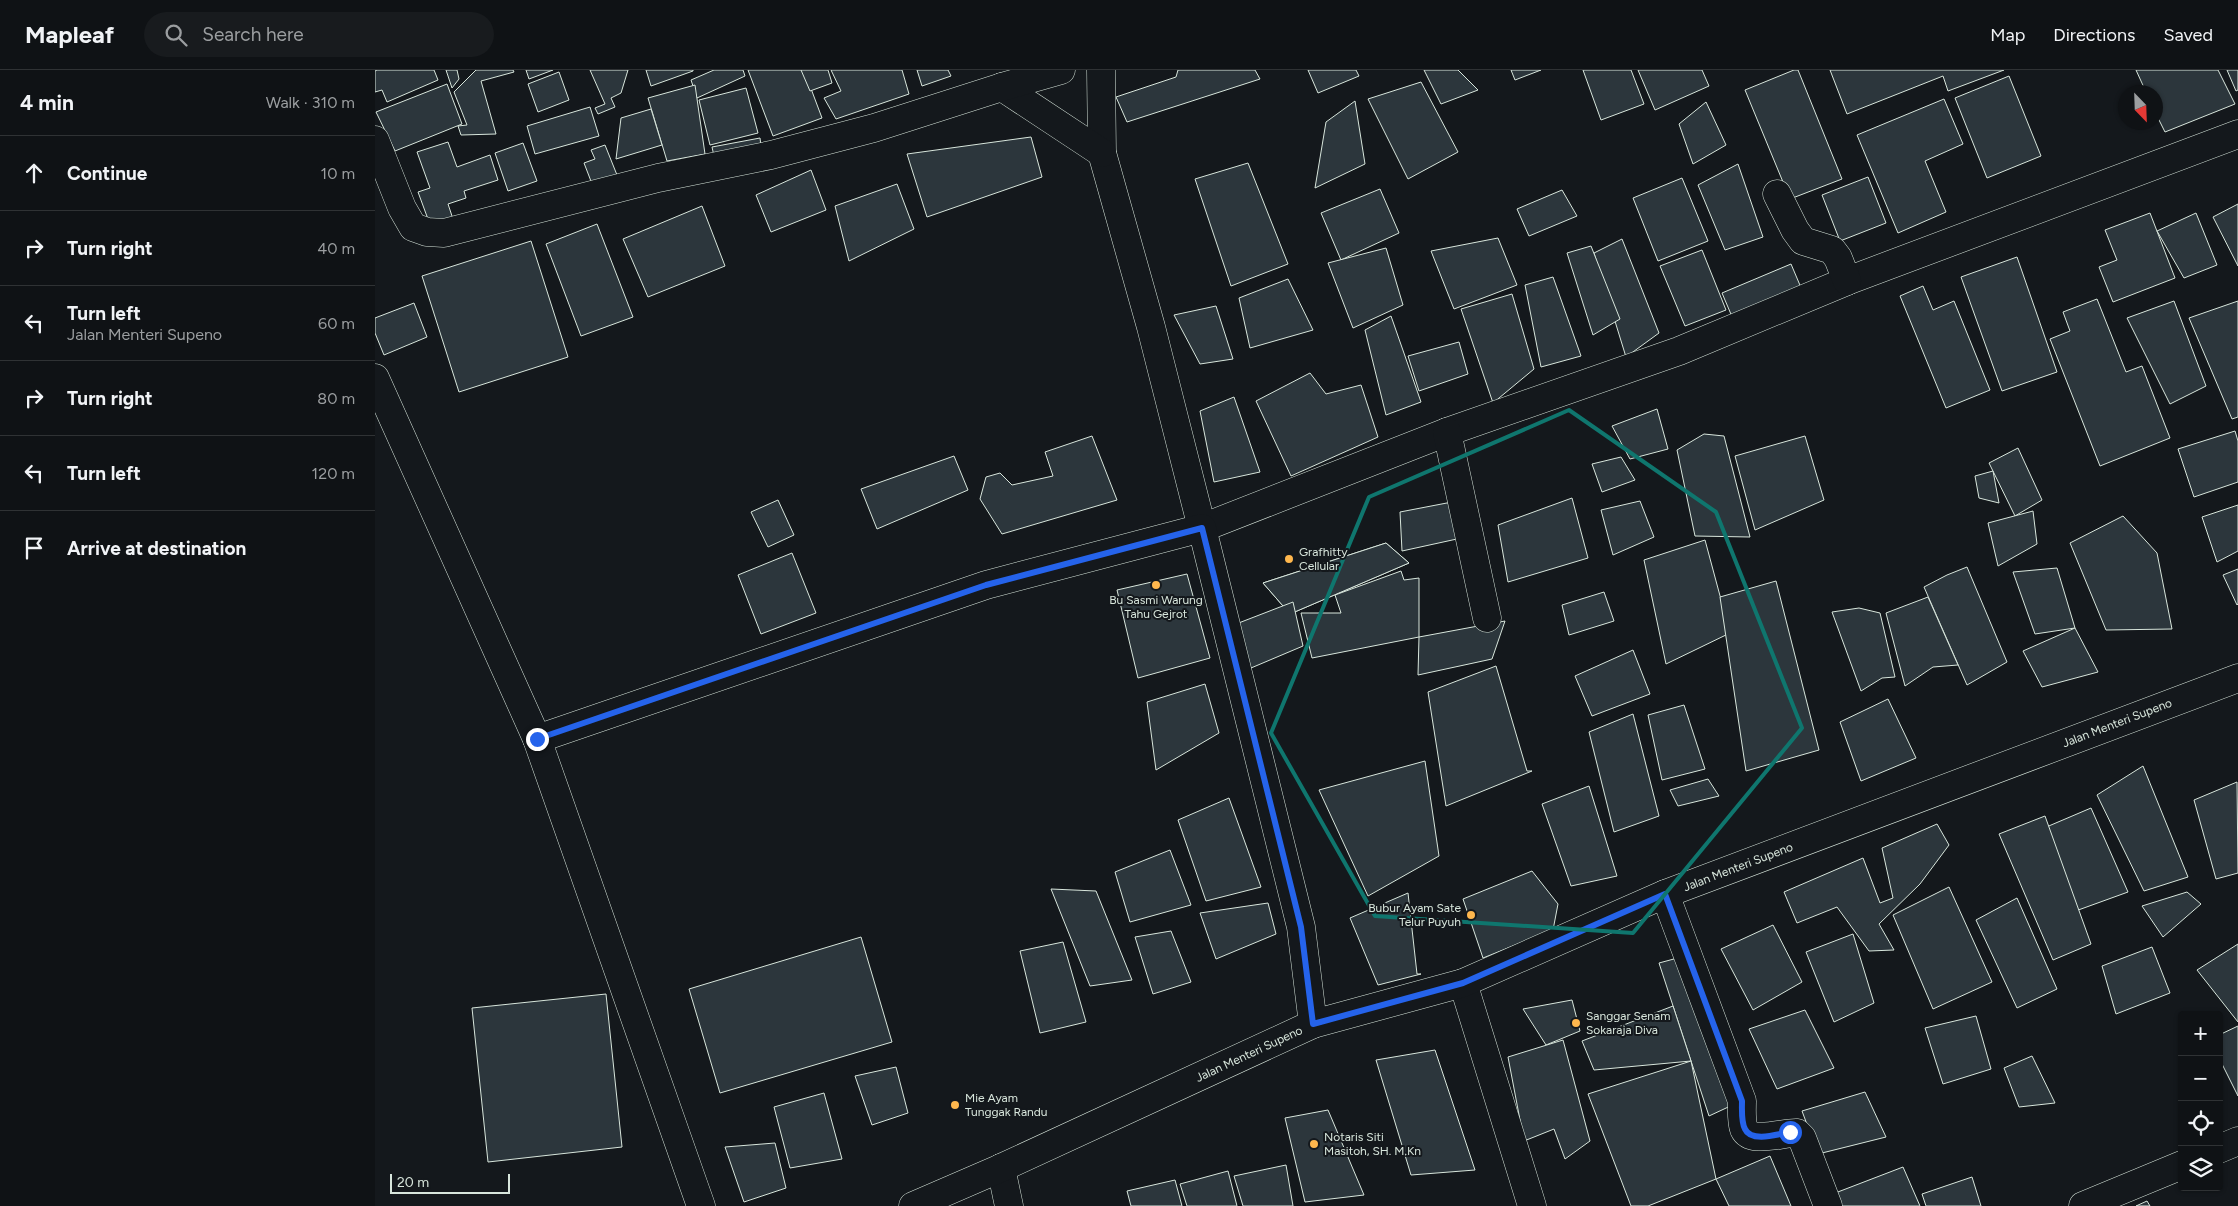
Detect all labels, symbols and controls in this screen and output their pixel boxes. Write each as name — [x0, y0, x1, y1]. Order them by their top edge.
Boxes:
search box — [144, 12, 494, 57]
text: Mapleaf — [25, 20, 114, 49]
icon: search — [162, 21, 190, 49]
text: Search here — [202, 23, 304, 46]
text: Map — [1990, 24, 2025, 46]
text: Directions — [2053, 24, 2135, 46]
text: Saved — [2163, 24, 2213, 46]
north arrow — [2118, 85, 2163, 130]
text: 4 min — [20, 90, 74, 115]
text: Walk · 310 m — [266, 93, 355, 112]
icon: ahead — [20, 159, 48, 187]
text: Continue — [67, 162, 147, 185]
text: 10 m — [321, 164, 355, 183]
icon: right — [20, 234, 48, 262]
text: Turn right — [67, 237, 153, 260]
text: 40 m — [317, 239, 355, 258]
text: Turn left — [67, 302, 141, 325]
icon: left — [20, 309, 48, 337]
text: 60 m — [318, 314, 355, 333]
text: Jalan Menteri Supeno — [67, 325, 222, 344]
icon: right — [20, 384, 48, 412]
text: Turn right — [67, 387, 153, 410]
text: 80 m — [317, 389, 355, 408]
icon: left — [20, 459, 48, 487]
text: Turn left — [67, 462, 141, 485]
text: 120 m — [312, 464, 355, 483]
icon: arrive — [20, 534, 48, 562]
text: Arrive at destination — [67, 537, 246, 560]
place label: Grafhitty Cellular — [1299, 545, 1348, 573]
marker: Grafhitty Cellular — [1283, 553, 1295, 565]
marker: Bu Sasmi Warung Tahu Gejrot — [1150, 579, 1162, 591]
place label: Bu Sasmi Warung Tahu Gejrot — [1109, 593, 1203, 621]
street label: Jalan Menteri Supeno — [2060, 696, 2174, 750]
route end — [526, 728, 549, 751]
street label: Jalan Menteri Supeno — [1681, 840, 1795, 894]
place label: Bubur Ayam Sate Telur Puyuh — [1368, 901, 1461, 929]
marker: Bubur Ayam Sate Telur Puyuh — [1465, 909, 1477, 921]
place label: Sanggar Senam Sokaraja Diva — [1586, 1009, 1670, 1037]
map controls — [2178, 1011, 2223, 1191]
button: + — [2178, 1011, 2223, 1056]
marker: Sanggar Senam Sokaraja Diva — [1570, 1017, 1582, 1029]
street label: Jalan Menteri Supeno — [1193, 1023, 1305, 1085]
button: − — [2178, 1056, 2223, 1101]
place label: Mie Ayam Tunggak Randu — [965, 1091, 1048, 1119]
marker: Mie Ayam Tunggak Randu — [949, 1099, 961, 1111]
button: locate — [2178, 1101, 2223, 1146]
route start — [1779, 1121, 1802, 1144]
place label: Notaris Siti Masitoh, SH. M.Kn — [1324, 1130, 1421, 1158]
marker: Notaris Siti Masitoh, SH. M.Kn — [1308, 1138, 1320, 1150]
button: layers — [2178, 1146, 2223, 1191]
scale bar — [390, 1171, 510, 1194]
text: 20 m — [397, 1174, 429, 1191]

